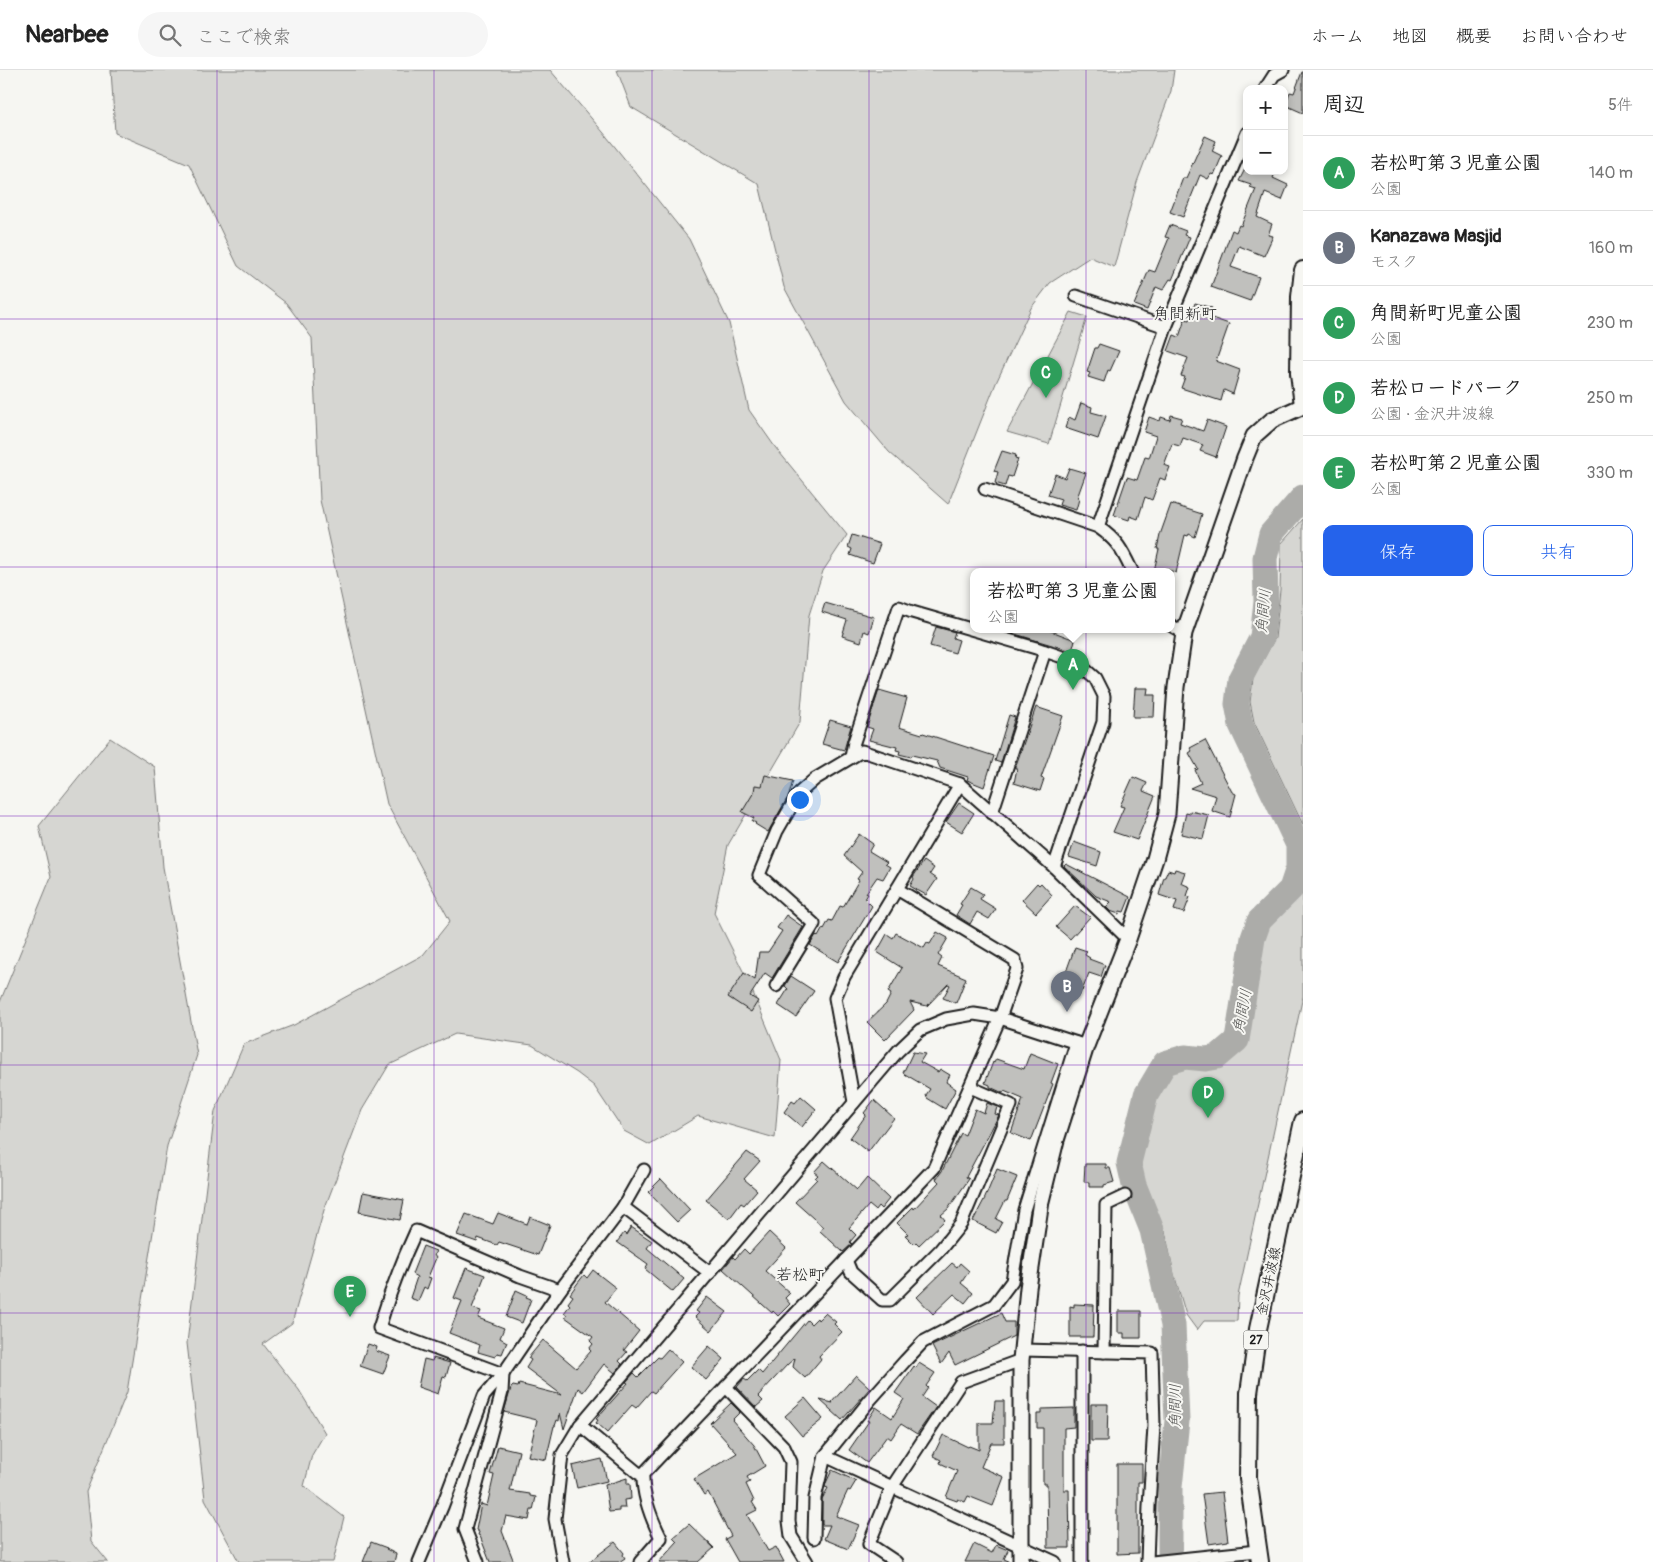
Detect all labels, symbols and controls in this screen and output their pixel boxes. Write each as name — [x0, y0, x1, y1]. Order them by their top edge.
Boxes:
search box — [138, 12, 488, 57]
text: Nearbee — [25, 20, 108, 49]
icon: search — [156, 21, 184, 49]
text: ここで検索 — [196, 25, 291, 49]
text: ホーム — [1311, 25, 1364, 48]
text: 地図 — [1392, 25, 1428, 48]
text: 概要 — [1456, 25, 1492, 48]
text: お問い合わせ — [1520, 25, 1628, 48]
map controls — [1243, 85, 1288, 175]
button: + — [1243, 85, 1288, 130]
text: 周辺 — [1323, 91, 1365, 118]
text: 5件 — [1608, 95, 1633, 115]
button: − — [1243, 130, 1288, 175]
text: 若松町第３児童公園 — [1370, 151, 1541, 175]
text: A — [1334, 163, 1344, 183]
text: 140 m — [1589, 163, 1633, 183]
text: 公園 — [1370, 179, 1402, 199]
text: Kanazawa Masjid — [1370, 224, 1502, 248]
text: B — [1334, 238, 1344, 258]
text: 160 m — [1589, 238, 1633, 258]
text: モスク — [1370, 252, 1418, 272]
text: 角間新町児童公園 — [1370, 301, 1522, 325]
district label: 角間新町 — [1153, 304, 1217, 324]
text: C — [1334, 313, 1344, 333]
text: 230 m — [1587, 313, 1633, 333]
text: 公園 — [1370, 329, 1402, 349]
pin: C — [1030, 357, 1062, 398]
text: 若松ロードパーク — [1370, 376, 1522, 400]
text: D — [1334, 388, 1344, 408]
text: 250 m — [1587, 388, 1633, 408]
text: 公園 · 金沢井波線 — [1370, 404, 1494, 424]
text: 若松町第２児童公園 — [1370, 451, 1541, 475]
text: E — [1335, 463, 1343, 483]
text: 330 m — [1587, 463, 1633, 483]
text: 公園 — [1370, 479, 1402, 499]
button: 保存 — [1323, 525, 1473, 576]
button: 共有 — [1483, 525, 1633, 576]
popup — [970, 568, 1175, 633]
text: 若松町第３児童公園 — [987, 579, 1158, 603]
water label: 角間川 — [1252, 588, 1275, 634]
text: 公園 — [987, 607, 1019, 627]
pin: A — [1057, 649, 1089, 690]
your location — [787, 787, 813, 813]
pin: B — [1051, 971, 1083, 1012]
water label: 角間川 — [1229, 987, 1256, 1035]
pin: D — [1192, 1077, 1224, 1118]
street label: 金沢井波線 — [1253, 1245, 1284, 1317]
district label: 若松町 — [776, 1265, 824, 1285]
pin: E — [334, 1276, 366, 1317]
road number: 27 — [1244, 1330, 1268, 1350]
water label: 角間川 — [1166, 1383, 1185, 1429]

